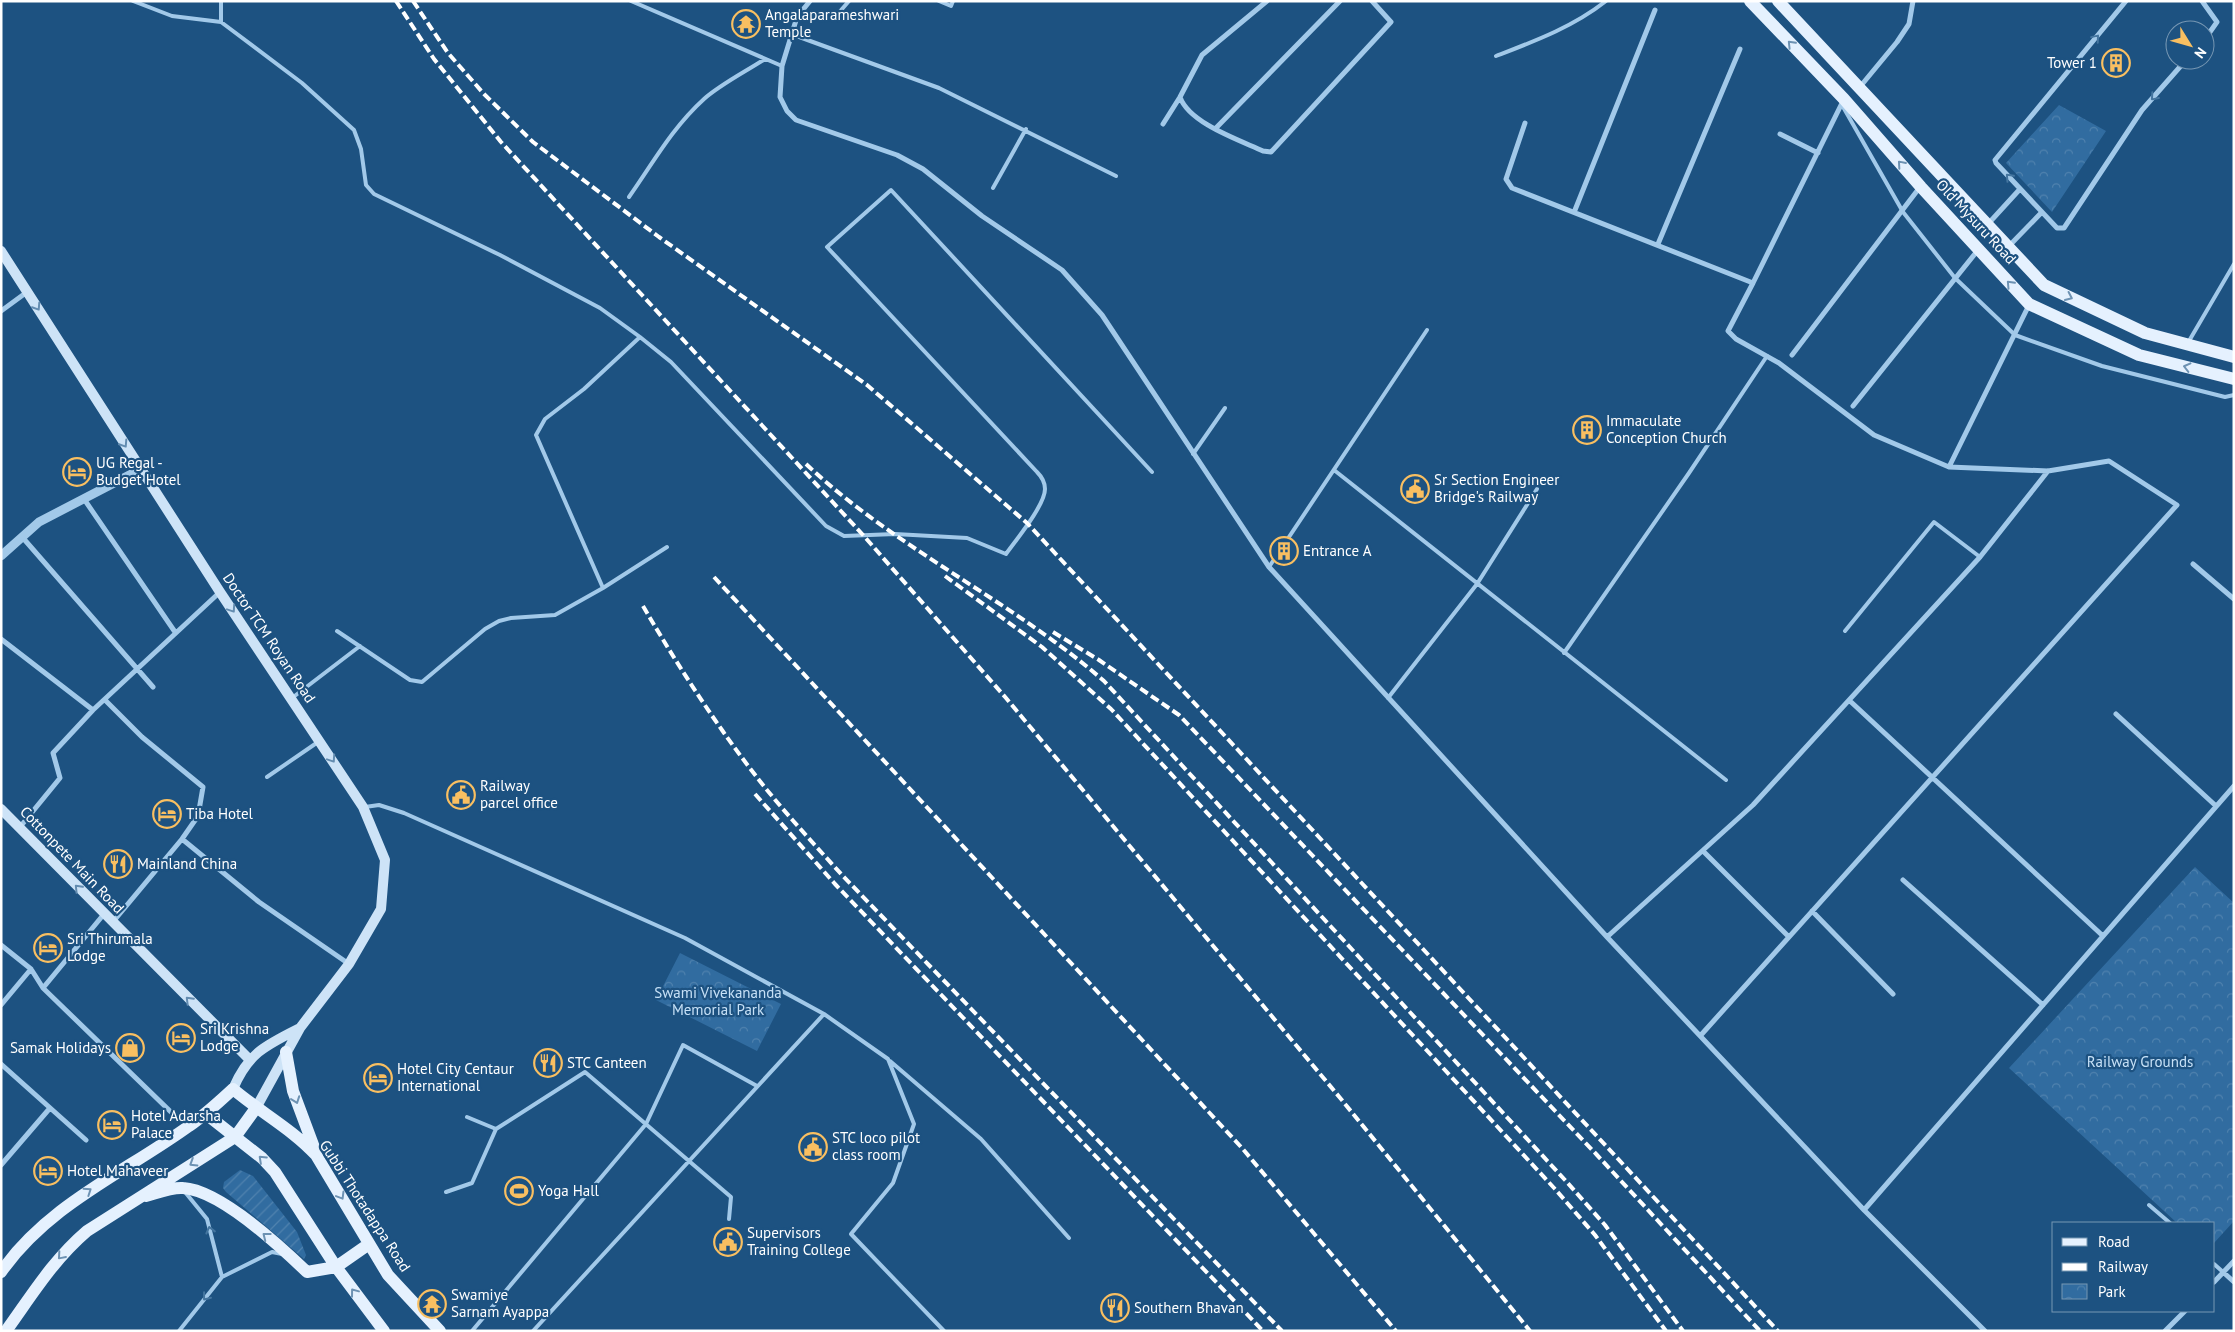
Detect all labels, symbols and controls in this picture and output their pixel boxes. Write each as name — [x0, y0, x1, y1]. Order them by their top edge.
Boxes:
place label: Angalaparameshwari Temple — [765, 5, 899, 41]
temple icon: Angalaparameshwari Temple — [731, 9, 761, 39]
north arrow — [2165, 20, 2215, 70]
one-way arrow — [2090, 35, 2099, 44]
one-way arrow — [1788, 41, 1797, 50]
text: N — [2190, 44, 2210, 62]
building icon: Tower 1 — [2101, 48, 2131, 78]
place label: Tower 1 — [2047, 53, 2097, 72]
one-way arrow — [2151, 91, 2160, 100]
one-way arrow — [1898, 161, 1907, 170]
one-way arrow — [2006, 173, 2015, 182]
street label: Old Mysuru Road — [1932, 175, 2020, 268]
one-way arrow — [2007, 281, 2016, 290]
one-way arrow — [2064, 290, 2073, 301]
one-way arrow — [31, 301, 40, 310]
one-way arrow — [2182, 362, 2191, 373]
place label: Immaculate Conception Church — [1606, 411, 1727, 447]
building icon: Immaculate Conception Church — [1572, 415, 1602, 445]
one-way arrow — [118, 438, 128, 447]
place label: UG Regal - Budget Hotel — [96, 453, 181, 489]
hotel icon: UG Regal - Budget Hotel — [62, 457, 92, 487]
place label: Sr Section Engineer Bridge's Railway — [1434, 470, 1559, 506]
public building icon: Sr Section Engineer Bridge's Railway — [1400, 474, 1430, 504]
building icon: Entrance A — [1269, 536, 1299, 566]
place label: Entrance A — [1303, 541, 1372, 560]
street label: Doctor TCM Royan Road — [219, 569, 320, 706]
one-way arrow — [226, 604, 235, 613]
one-way arrow — [326, 754, 335, 763]
place label: Railway parcel office — [480, 776, 558, 812]
public building icon: Railway parcel office — [446, 780, 476, 810]
hotel icon: Tiba Hotel — [152, 799, 182, 829]
street label: Cottonpete Main Road — [16, 802, 128, 917]
place label: Tiba Hotel — [186, 804, 254, 823]
restaurant icon: Mainland China — [103, 849, 133, 879]
place label: Mainland China — [137, 854, 237, 873]
one-way arrow — [75, 884, 84, 893]
place label: Sri Thirumala Lodge — [67, 929, 153, 965]
hotel icon: Sri Thirumala Lodge — [33, 933, 63, 963]
park label: Swami Vivekananda Memorial Park — [654, 983, 782, 1019]
one-way arrow — [186, 997, 195, 1006]
place label: Sri Krishna Lodge — [200, 1019, 269, 1055]
hotel icon: Sri Krishna Lodge — [166, 1023, 196, 1053]
shop icon: Samak Holidays — [115, 1033, 145, 1063]
place label: Samak Holidays — [10, 1038, 111, 1057]
restaurant icon: STC Canteen — [533, 1048, 563, 1078]
park label: Railway Grounds — [2087, 1052, 2193, 1071]
place label: STC Canteen — [567, 1053, 647, 1072]
place label: Hotel City Centaur International — [397, 1059, 514, 1095]
hotel icon: Hotel City Centaur International — [363, 1063, 393, 1093]
one-way arrow — [290, 1095, 300, 1104]
place label: Hotel Adarsha Palace — [131, 1106, 221, 1142]
hotel icon: Hotel Adarsha Palace — [97, 1110, 127, 1140]
place label: STC loco pilot class room — [832, 1128, 920, 1164]
public building icon: STC loco pilot class room — [798, 1132, 828, 1162]
street label: Gubbi Thotadappa Road — [316, 1136, 415, 1275]
one-way arrow — [259, 1155, 268, 1164]
hotel icon: Hotel Mahaveer — [33, 1156, 63, 1186]
one-way arrow — [190, 1156, 199, 1166]
place label: Hotel Mahaveer — [67, 1161, 168, 1180]
sports icon: Yoga Hall — [504, 1176, 534, 1206]
place label: Yoga Hall — [538, 1181, 600, 1200]
one-way arrow — [82, 1188, 91, 1197]
one-way arrow — [335, 1191, 345, 1200]
legend — [2052, 1222, 2215, 1312]
place label: Supervisors Training College — [747, 1223, 851, 1259]
one-way arrow — [205, 1226, 215, 1234]
public building icon: Supervisors Training College — [713, 1227, 743, 1257]
text: Road — [2098, 1232, 2130, 1251]
one-way arrow — [262, 1233, 272, 1242]
one-way arrow — [57, 1250, 66, 1259]
text: Railway — [2098, 1257, 2148, 1276]
text: Park — [2098, 1282, 2126, 1301]
place label: Swamiye Sarnam Ayappa — [451, 1285, 549, 1321]
one-way arrow — [352, 1289, 360, 1298]
temple icon: Swamiye Sarnam Ayappa — [417, 1289, 447, 1319]
one-way arrow — [203, 1291, 212, 1301]
restaurant icon: Southern Bhavan — [1100, 1293, 1130, 1323]
place label: Southern Bhavan — [1134, 1298, 1244, 1317]

